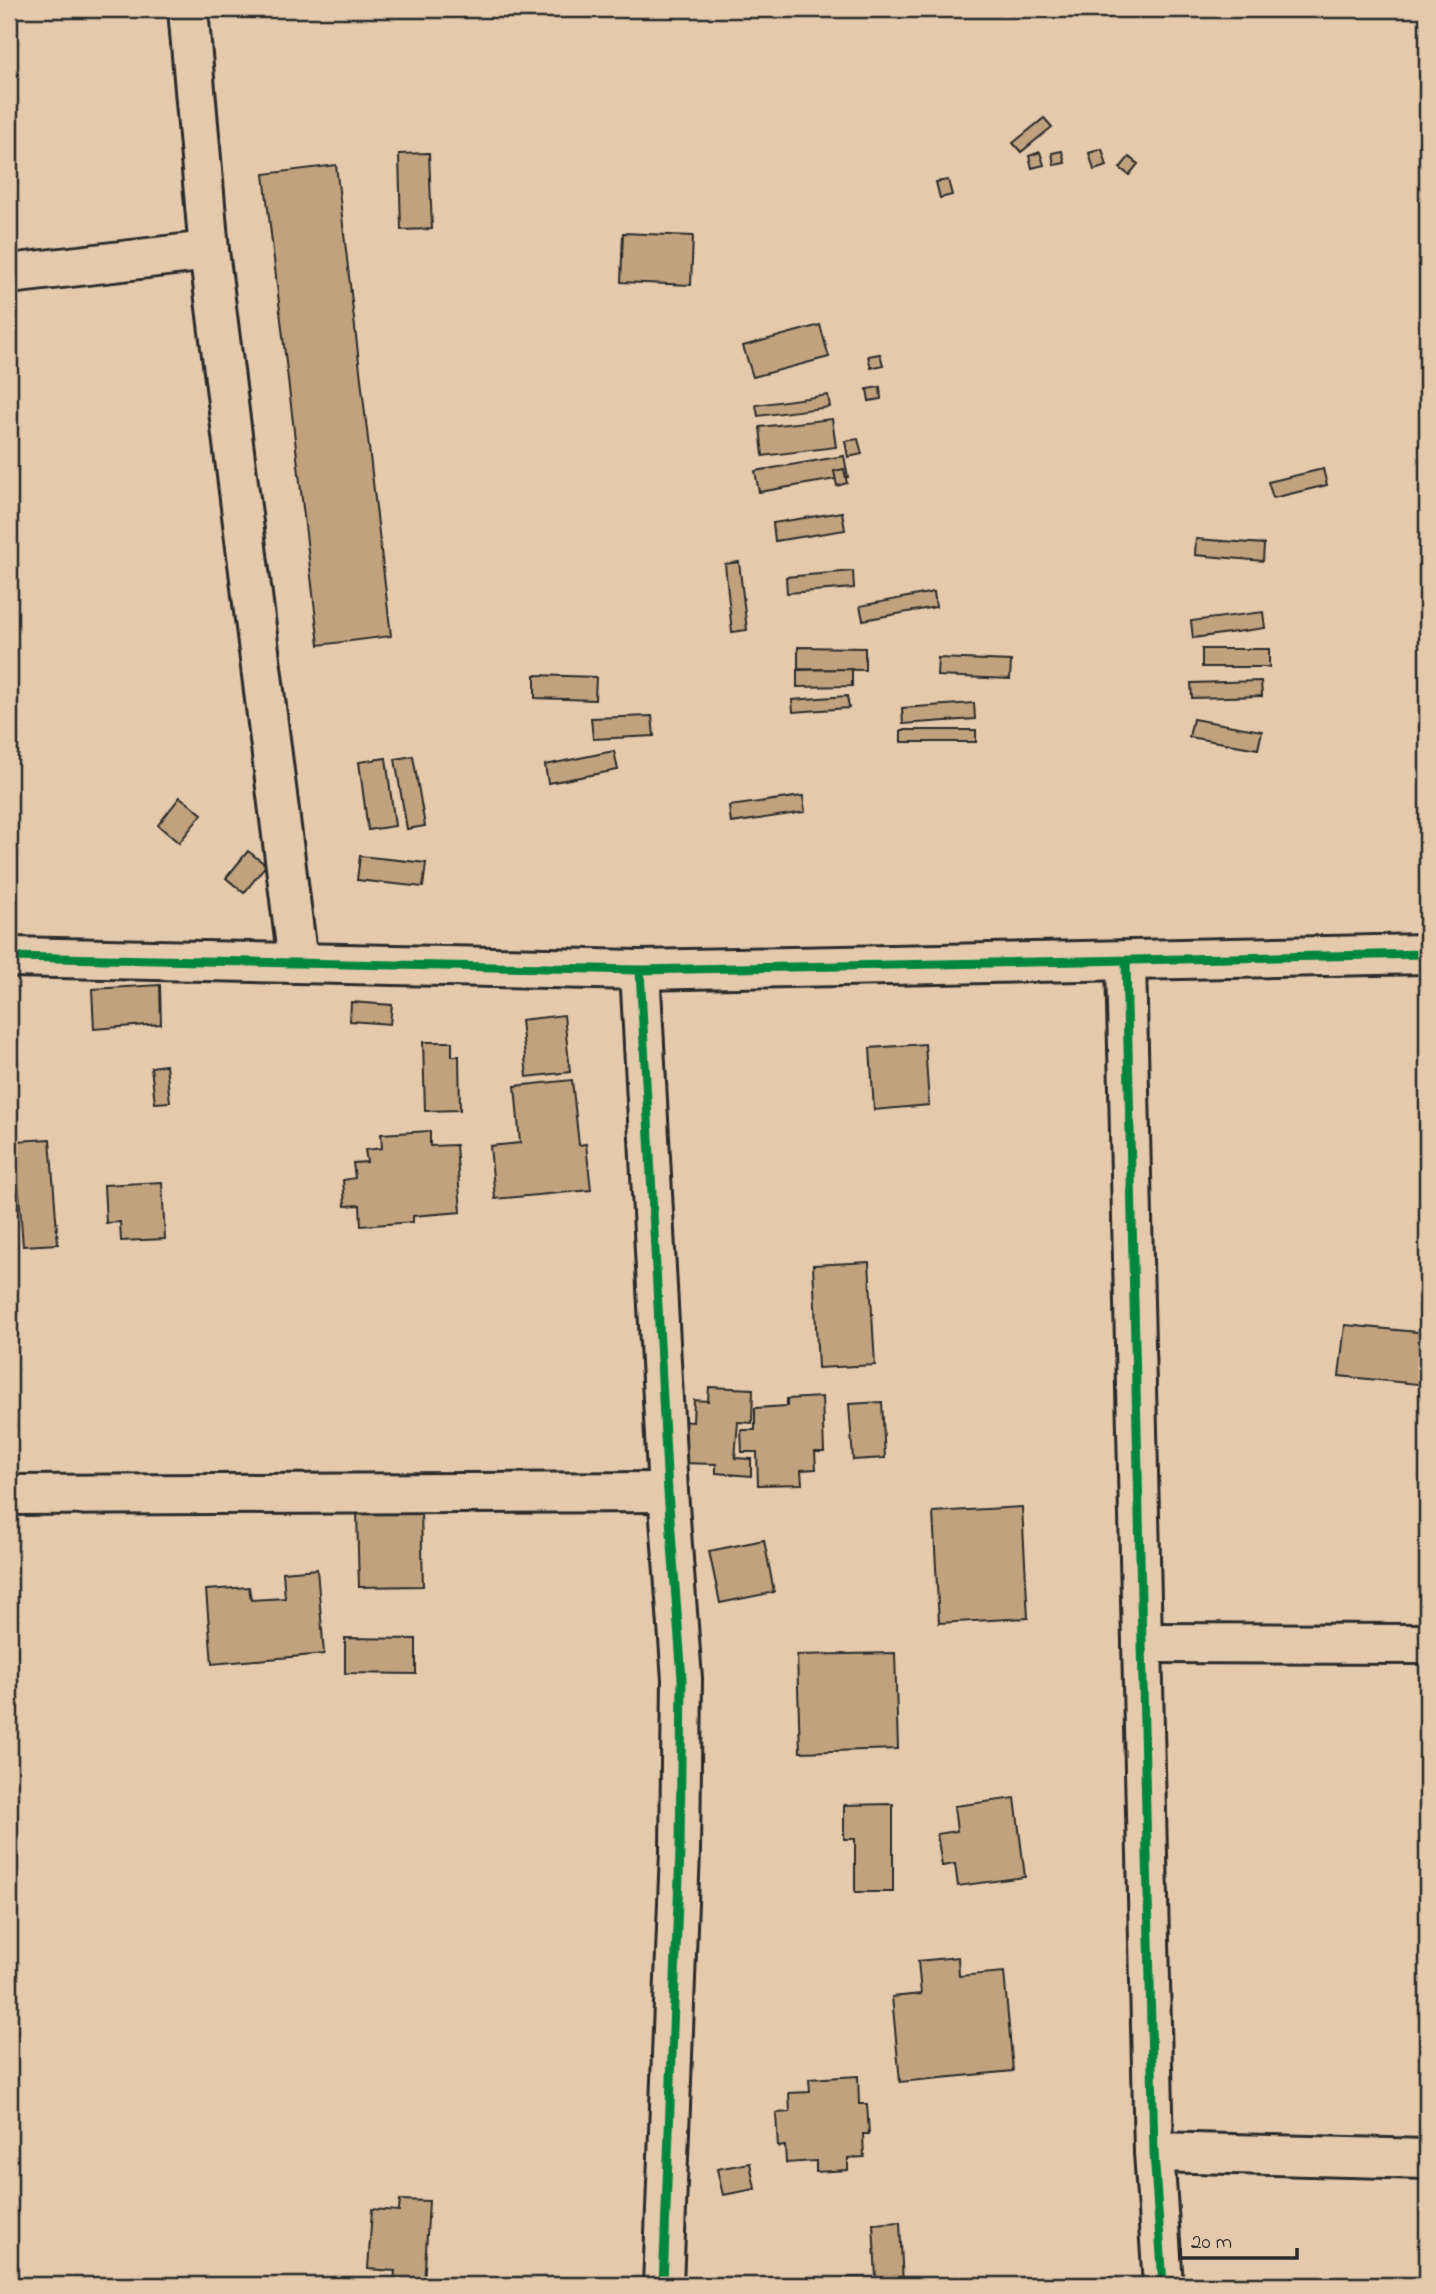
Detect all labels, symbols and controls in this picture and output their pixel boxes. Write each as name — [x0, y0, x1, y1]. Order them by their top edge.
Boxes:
scale bar — [1180, 2217, 1298, 2261]
text: 20 m — [1191, 2228, 1232, 2258]

